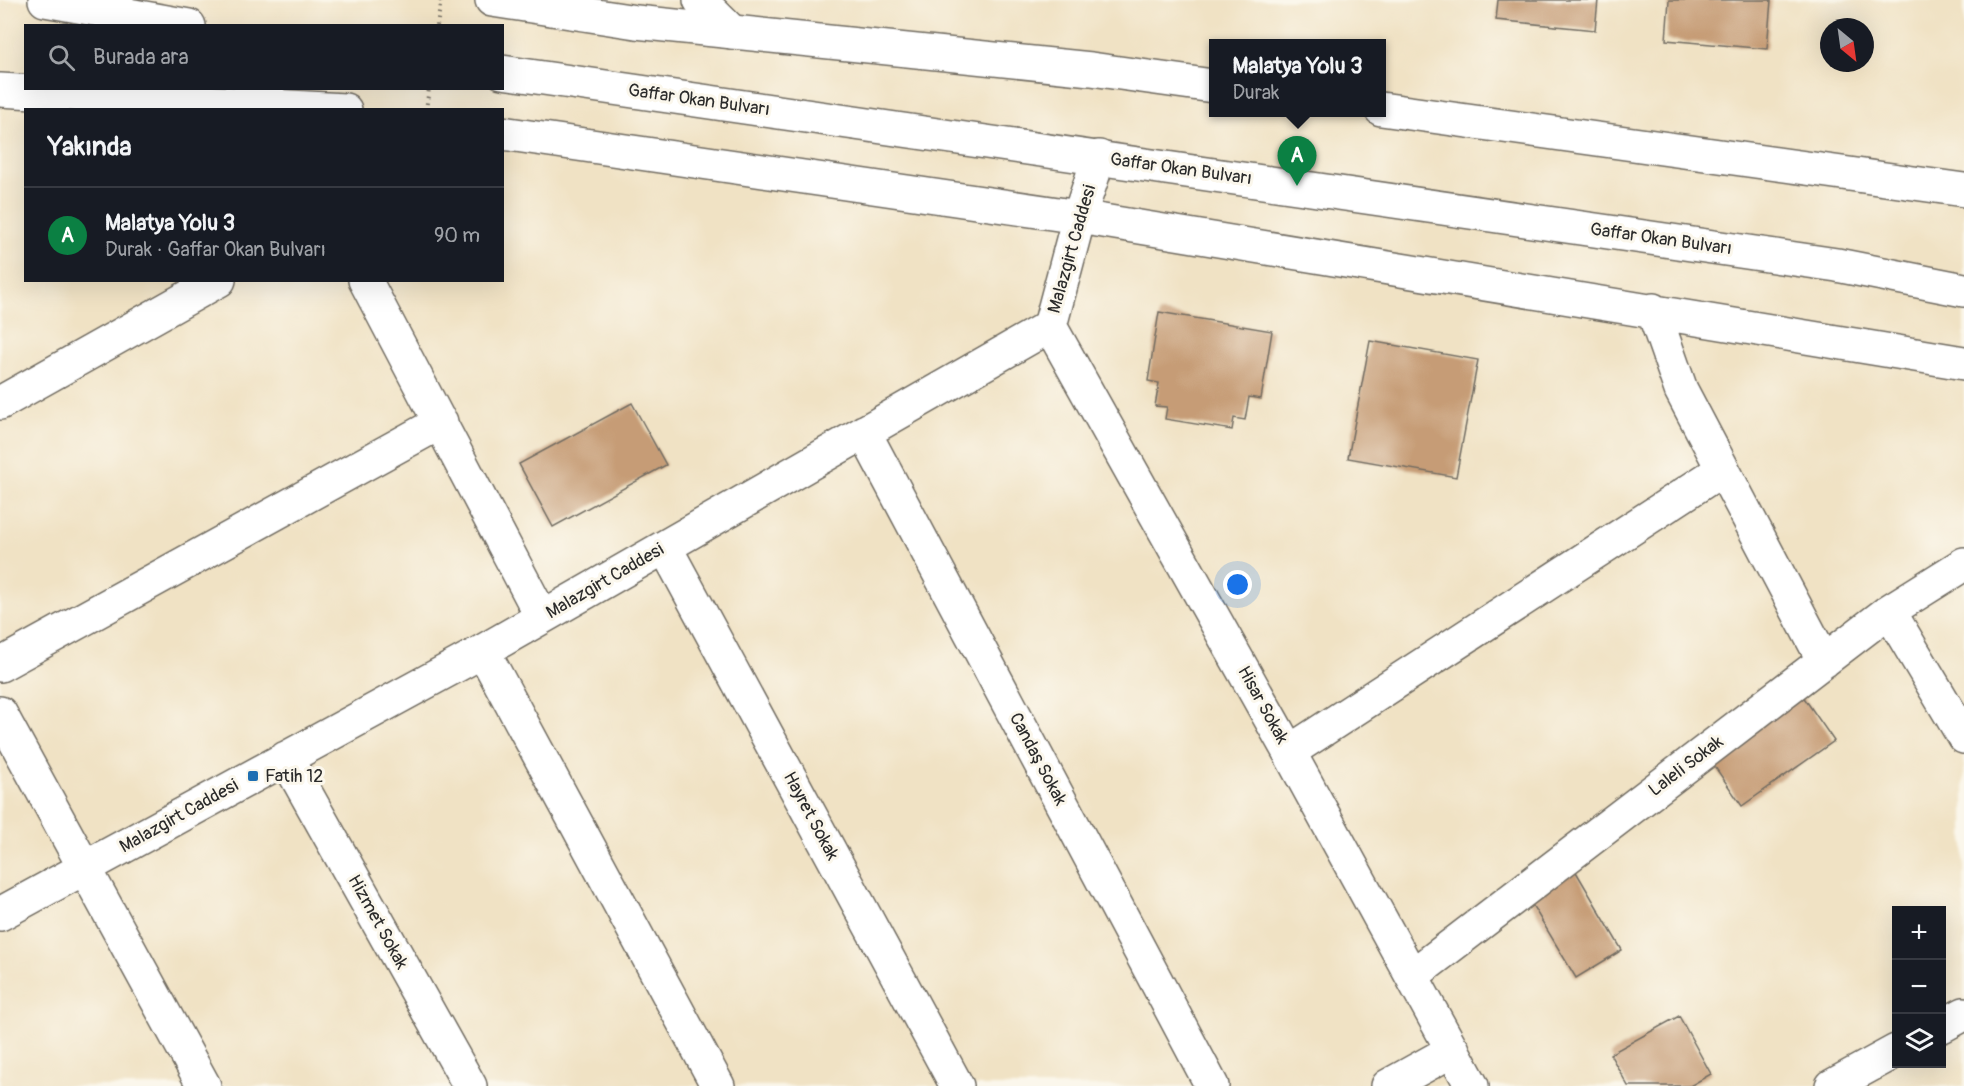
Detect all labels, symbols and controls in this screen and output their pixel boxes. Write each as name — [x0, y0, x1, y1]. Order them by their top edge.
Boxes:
north arrow — [1820, 18, 1874, 72]
search box — [24, 24, 504, 90]
popup — [1209, 39, 1386, 117]
icon: search — [45, 41, 78, 74]
text: Burada ara — [93, 43, 189, 71]
text: Malatya Yolu 3 — [1232, 52, 1363, 80]
street label: Gaffar Okan Bulvarı — [627, 79, 771, 121]
text: Durak — [1232, 80, 1279, 105]
text: Yakında — [48, 131, 132, 163]
pin: A — [1278, 136, 1316, 186]
street label: Gaffar Okan Bulvarı — [1109, 148, 1253, 190]
street label: Malazgirt Caddesi — [1043, 182, 1101, 316]
text: Malatya Yolu 3 — [105, 209, 235, 237]
street label: Gaffar Okan Bulvarı — [1589, 218, 1733, 260]
text: A — [61, 223, 74, 248]
text: 90 m — [434, 223, 480, 248]
text: Durak · Gaffar Okan Bulvarı — [105, 237, 326, 262]
street label: Malazgirt Caddesi — [542, 538, 668, 624]
your location — [1223, 570, 1252, 599]
street label: Hisar Sokak — [1232, 662, 1294, 749]
street label: Candaş Sokak — [1004, 709, 1072, 810]
street label: Laleli Sokak — [1644, 730, 1728, 802]
place label: Fatih 12 — [265, 765, 323, 788]
street label: Hayret Sokak — [778, 768, 844, 865]
marker: Fatih 12 — [246, 769, 260, 783]
street label: Malazgirt Caddesi — [115, 774, 243, 858]
street label: Hizmet Sokak — [343, 871, 414, 974]
map controls — [1892, 906, 1946, 1068]
button: + — [1892, 906, 1946, 960]
button: − — [1892, 960, 1946, 1014]
button: layers — [1892, 1014, 1946, 1068]

